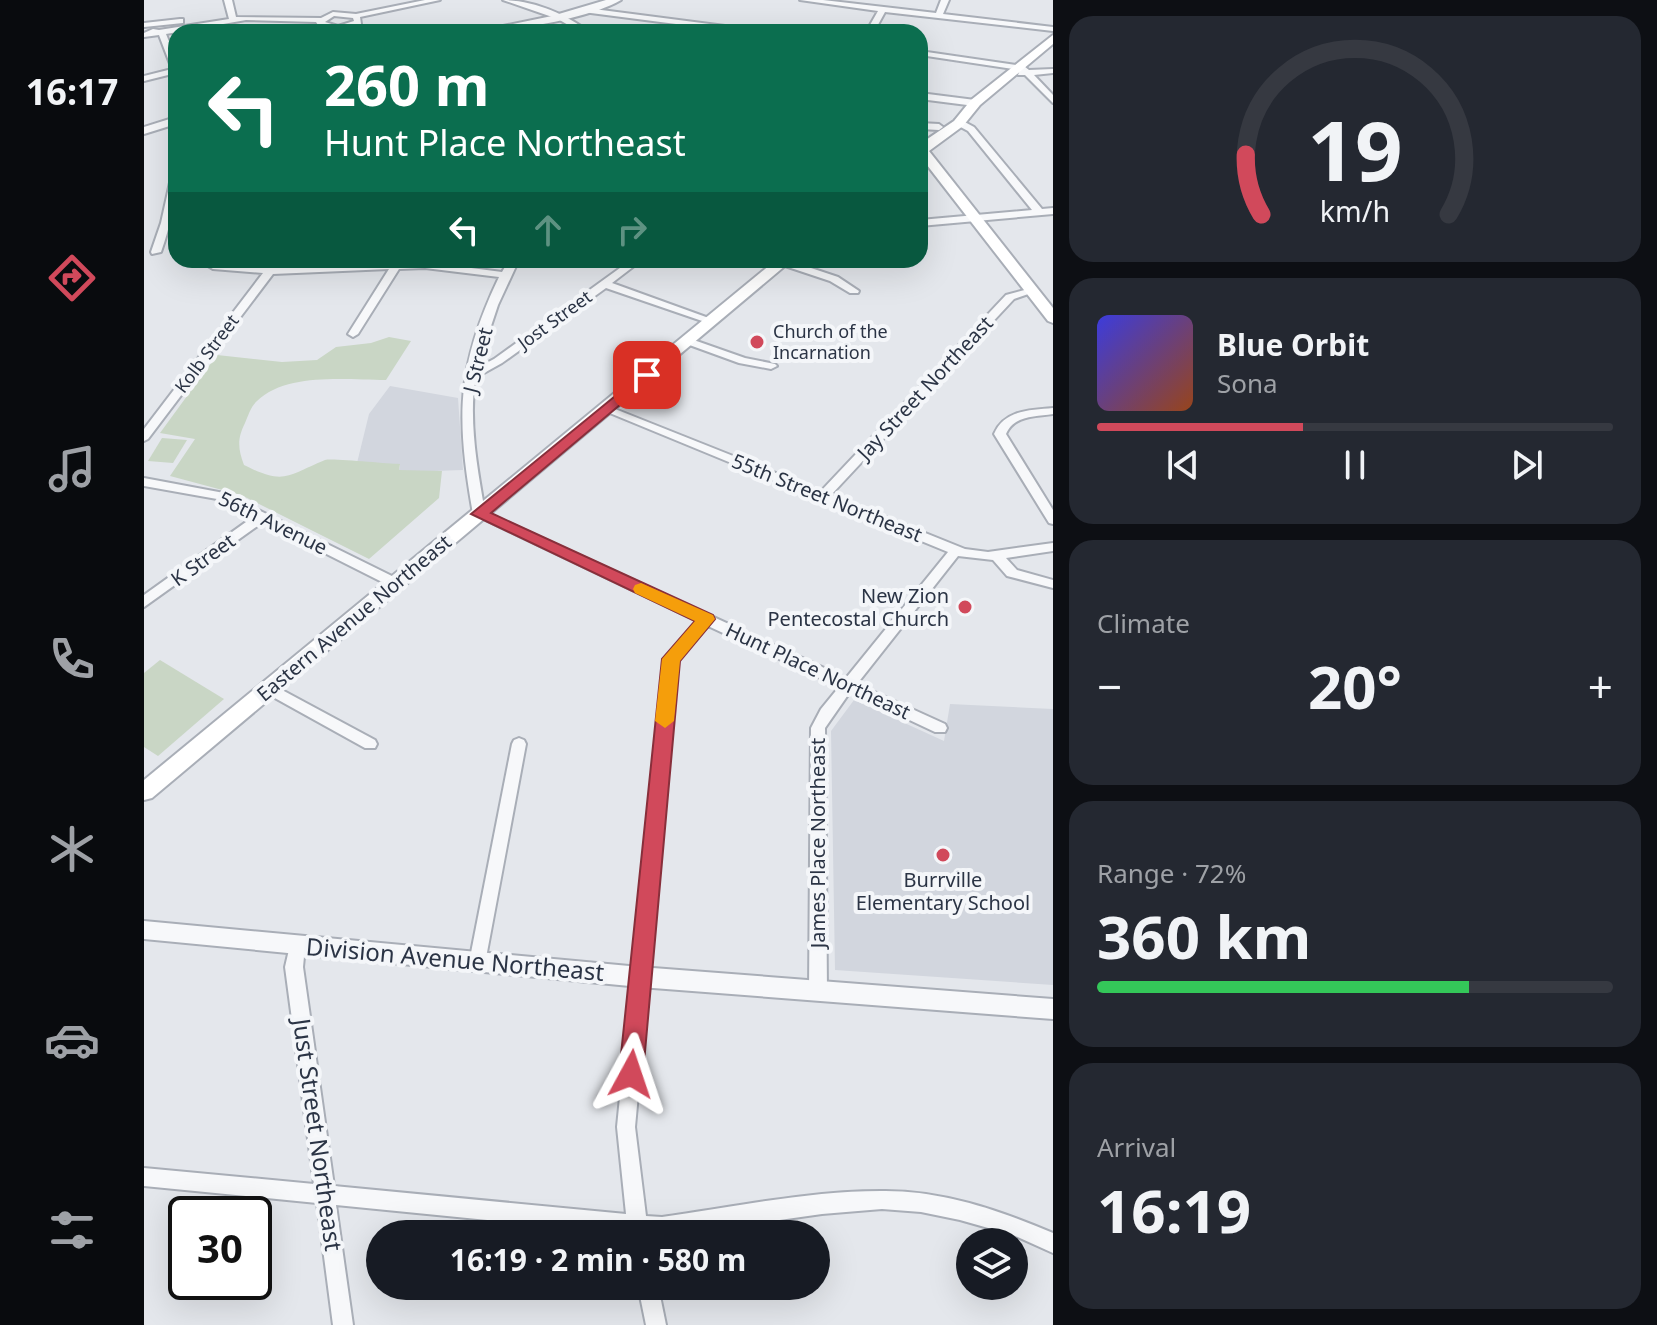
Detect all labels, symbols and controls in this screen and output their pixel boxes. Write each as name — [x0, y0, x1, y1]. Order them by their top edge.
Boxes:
text: 260 m — [324, 46, 489, 122]
icon: left — [192, 56, 296, 160]
text: 16:17 — [26, 67, 118, 116]
text: 19 — [1307, 91, 1403, 204]
text: Hunt Place Northeast — [324, 118, 686, 167]
text: km/h — [1320, 191, 1390, 230]
icon: left — [442, 208, 486, 252]
icon: ahead — [526, 208, 570, 252]
icon: right — [610, 208, 654, 252]
icon: directions — [44, 250, 100, 306]
street label: Jost Street — [511, 284, 597, 355]
street label: Kolb Street — [169, 309, 244, 398]
street label: Jay Street Northeast — [849, 310, 998, 467]
place label: Church of the Incarnation — [773, 319, 888, 364]
street label: J Street — [456, 324, 499, 397]
text: Blue Orbit — [1217, 324, 1369, 365]
marker: Church of the Incarnation — [748, 333, 766, 351]
pin — [613, 341, 681, 409]
icon: arrive — [625, 353, 669, 397]
text: Sona — [1217, 365, 1278, 401]
icon: music — [44, 441, 100, 497]
icon: previous — [1161, 443, 1205, 487]
icon: pause — [1333, 443, 1377, 487]
icon: next — [1505, 443, 1549, 487]
street label: 55th Street Northeast — [728, 447, 926, 548]
street label: 56th Avenue — [214, 485, 332, 561]
street label: K Street — [165, 527, 240, 592]
street label: Eastern Avenue Northeast — [251, 528, 457, 707]
place label: New Zion Pentecostal Church — [768, 582, 949, 632]
marker: New Zion Pentecostal Church — [956, 598, 974, 616]
text: Climate — [1097, 605, 1190, 641]
street label: Hunt Place Northeast — [721, 616, 915, 725]
icon: phone — [44, 631, 100, 687]
text: 20° — [1308, 645, 1402, 727]
text: − — [1097, 656, 1122, 716]
text: + — [1588, 656, 1613, 716]
street label: James Place Northeast — [804, 738, 831, 950]
icon: climate — [44, 821, 100, 877]
marker: Burrville Elementary School — [934, 846, 952, 864]
text: Range · 72% — [1097, 855, 1246, 891]
place label: Burrville Elementary School — [856, 866, 1030, 916]
text: 360 km — [1097, 895, 1311, 977]
street label: Division Avenue Northeast — [305, 929, 606, 988]
icon: car — [44, 1012, 100, 1068]
street label: Just Street Northeast — [286, 1014, 351, 1253]
position arrow — [589, 1032, 673, 1116]
text: Arrival — [1097, 1129, 1176, 1165]
text: 16:19 — [1097, 1169, 1251, 1251]
speed limit sign: 30 — [168, 1196, 272, 1300]
icon: filters — [44, 1202, 100, 1258]
map controls — [956, 1228, 1028, 1300]
button: layers — [956, 1228, 1028, 1300]
text: 16:19 · 2 min · 580 m — [450, 1239, 746, 1280]

